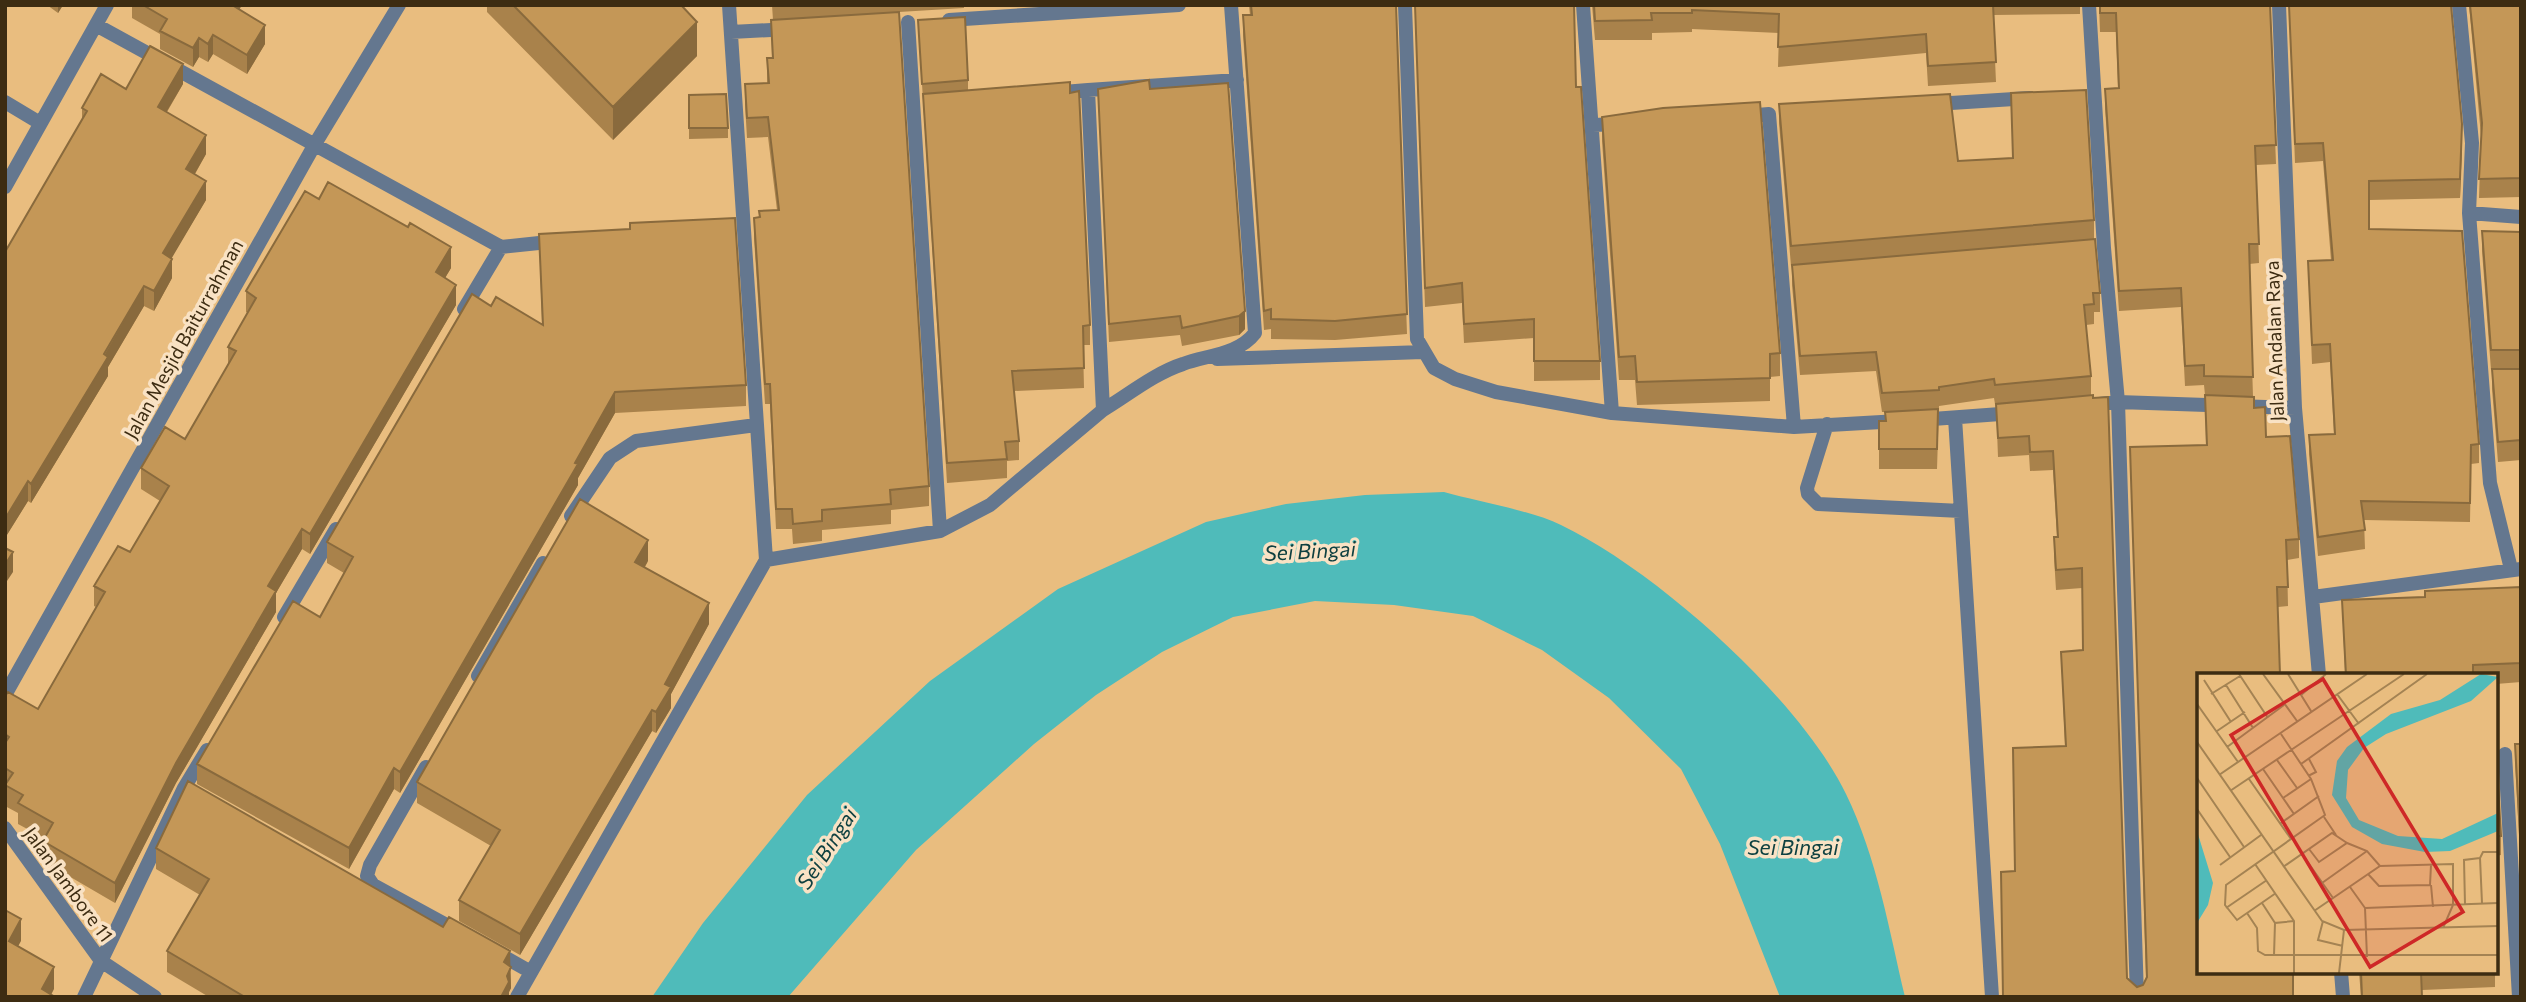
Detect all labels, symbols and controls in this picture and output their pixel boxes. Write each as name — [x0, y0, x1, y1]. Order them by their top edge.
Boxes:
street label: Jalan Mesjid Baiturrahman — [118, 235, 248, 443]
street label: Jalan Andalan Raya — [2260, 260, 2288, 422]
water label: Sei Bingai — [1264, 535, 1357, 565]
inset map — [2197, 673, 2498, 974]
water label: Sei Bingai — [791, 802, 862, 893]
street label: Jalan Jambore 11 — [20, 822, 118, 946]
water label: Sei Bingai — [1747, 834, 1839, 859]

